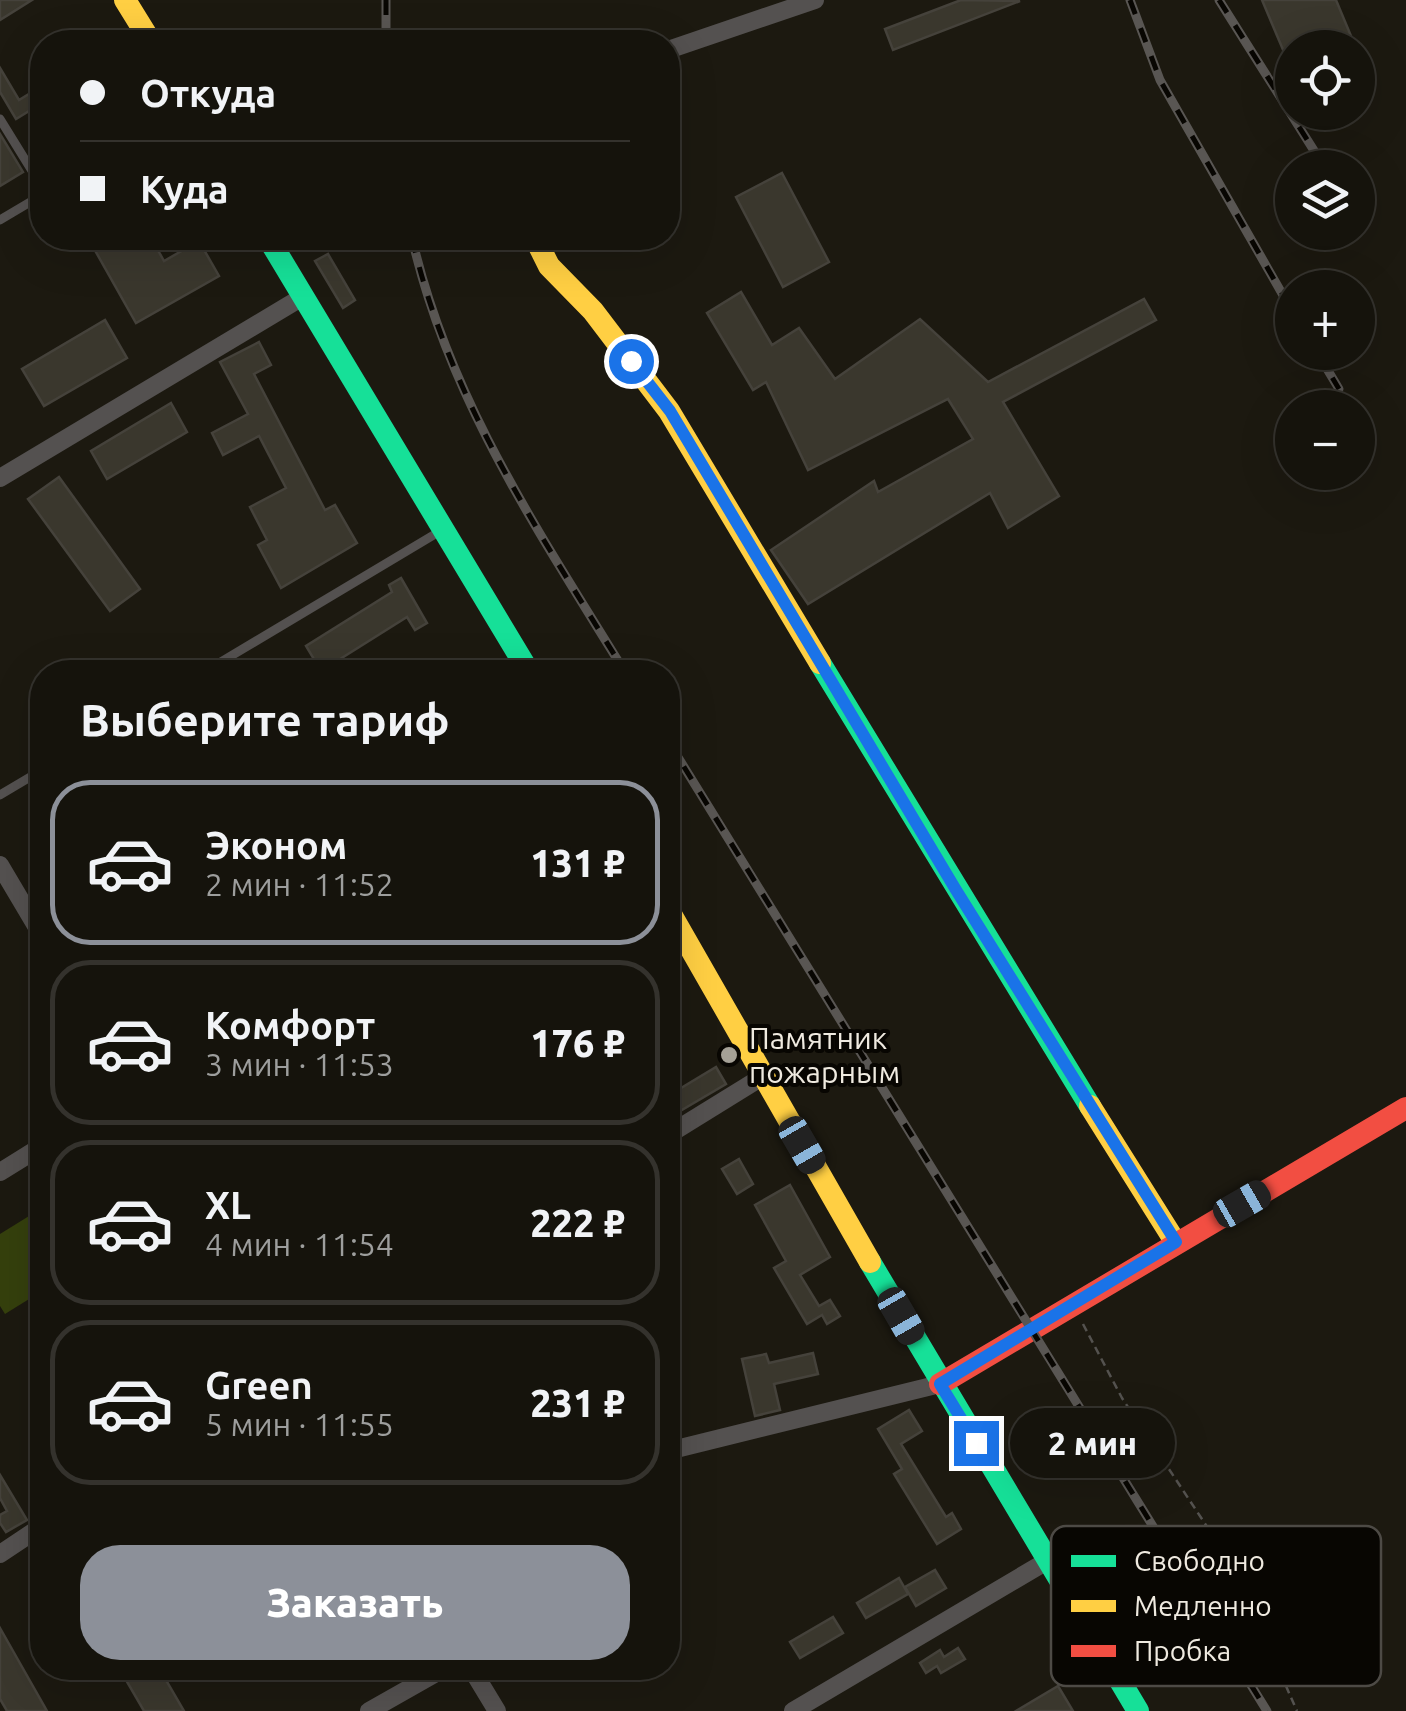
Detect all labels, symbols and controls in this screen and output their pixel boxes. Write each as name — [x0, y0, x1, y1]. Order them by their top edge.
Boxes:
map controls — [1275, 30, 1375, 490]
button: locate — [1275, 30, 1375, 130]
text: Откуда — [140, 72, 276, 114]
button: layers — [1275, 150, 1375, 250]
text: Куда — [140, 168, 229, 210]
button: + — [1275, 270, 1375, 370]
route start — [609, 339, 654, 384]
button: − — [1275, 390, 1375, 490]
text: Выберите тариф — [80, 694, 450, 745]
icon: car — [85, 818, 175, 908]
text: Эконом — [205, 824, 347, 866]
text: 131 ₽ — [530, 842, 625, 884]
text: 2 мин · 11:52 — [205, 866, 394, 902]
icon: car — [85, 998, 175, 1088]
text: Комфорт — [205, 1004, 375, 1046]
place label: Памятник пожарным — [749, 1021, 900, 1089]
text: 176 ₽ — [530, 1022, 625, 1064]
marker: Памятник пожарным — [718, 1044, 740, 1066]
text: 3 мин · 11:53 — [205, 1046, 394, 1082]
car — [774, 1112, 830, 1178]
car — [1209, 1176, 1275, 1232]
icon: car — [85, 1178, 175, 1268]
text: XL — [205, 1184, 251, 1226]
text: 222 ₽ — [530, 1202, 625, 1244]
text: 4 мин · 11:54 — [205, 1226, 394, 1262]
car — [873, 1283, 929, 1349]
icon: car — [85, 1358, 175, 1448]
text: Green — [205, 1364, 313, 1406]
text: 231 ₽ — [530, 1382, 625, 1424]
text: 5 мин · 11:55 — [205, 1406, 394, 1442]
callout: 2 мин — [1011, 1408, 1176, 1478]
route end — [954, 1421, 999, 1466]
text: 2 мин — [1048, 1425, 1137, 1461]
legend — [1051, 1526, 1381, 1686]
button: Заказать — [80, 1545, 630, 1660]
text: Свободно — [1134, 1545, 1265, 1576]
text: Медленно — [1134, 1590, 1272, 1621]
text: Пробка — [1134, 1635, 1231, 1666]

